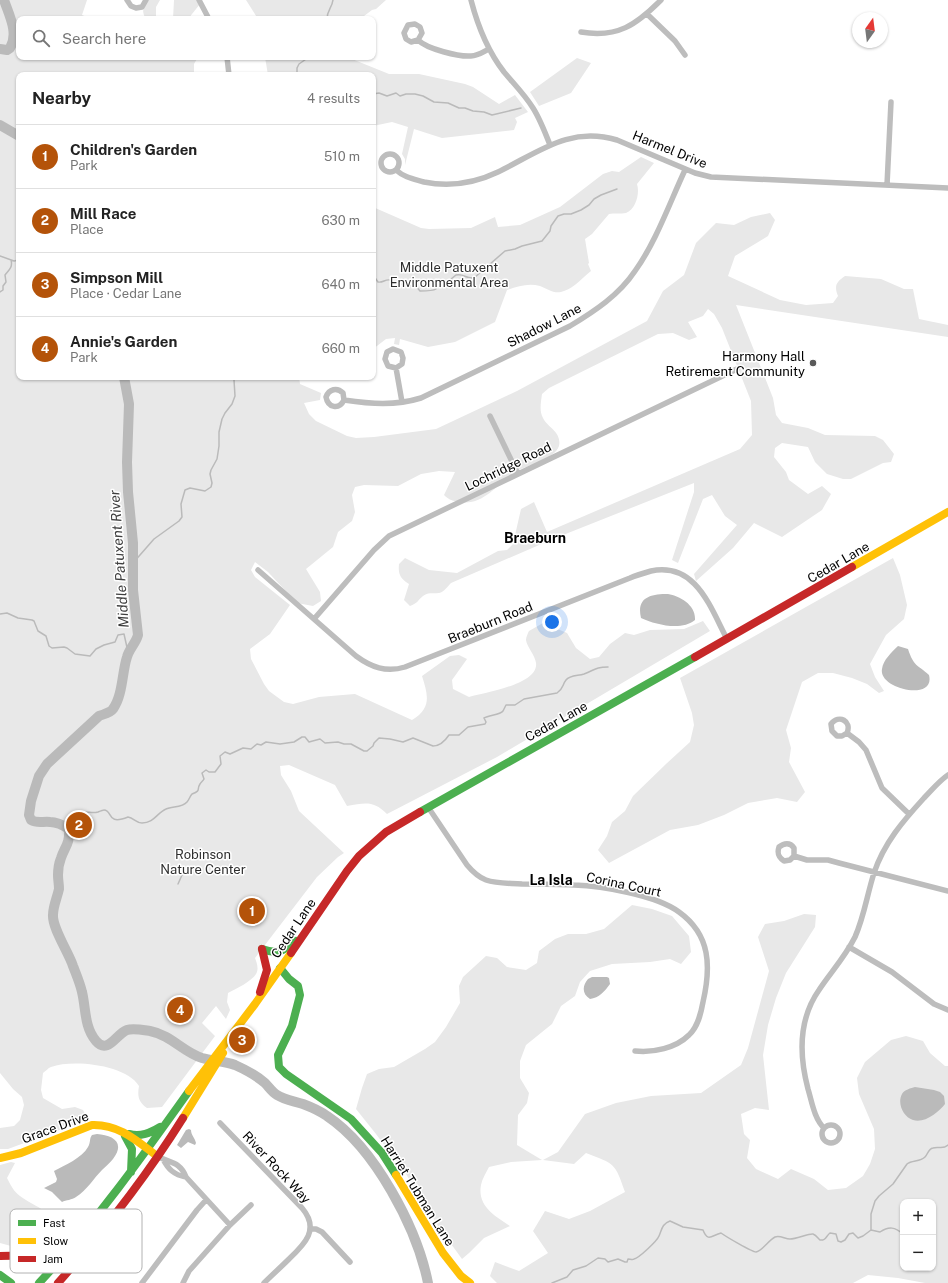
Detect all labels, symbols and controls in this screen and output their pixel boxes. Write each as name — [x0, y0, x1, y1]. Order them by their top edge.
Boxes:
north arrow — [852, 12, 888, 48]
search box — [16, 16, 376, 60]
icon: search — [30, 27, 52, 49]
text: Search here — [62, 30, 146, 47]
text: Nearby — [32, 88, 91, 108]
text: 4 results — [307, 91, 360, 106]
street label: Harmel Drive — [630, 128, 709, 171]
text: Children's Garden — [70, 141, 197, 158]
text: 1 — [42, 149, 48, 164]
text: 510 m — [324, 149, 360, 164]
text: Park — [70, 158, 98, 173]
text: Mill Race — [70, 205, 136, 222]
text: 2 — [41, 213, 49, 228]
text: 630 m — [322, 213, 360, 228]
text: Place — [70, 222, 104, 237]
park label: Middle Patuxent Environmental Area — [390, 260, 508, 290]
text: Simpson Mill — [70, 269, 163, 286]
text: 3 — [41, 277, 49, 292]
text: 640 m — [321, 277, 360, 292]
text: Place · Cedar Lane — [70, 286, 182, 301]
street label: Shadow Lane — [505, 300, 584, 351]
text: Annie's Garden — [70, 333, 177, 350]
text: 4 — [41, 341, 49, 356]
text: 660 m — [322, 341, 360, 356]
place label: Harmony Hall Retirement Community — [665, 349, 805, 379]
text: Park — [70, 350, 98, 365]
marker: Harmony Hall Retirement Community — [808, 358, 818, 368]
street label: Lochridge Road — [463, 439, 554, 494]
water label: Middle Patuxent River — [106, 489, 132, 628]
district label: Braeburn — [504, 530, 566, 546]
street label: Cedar Lane — [805, 539, 872, 586]
street label: Braeburn Road — [446, 599, 535, 646]
your location — [542, 612, 562, 632]
street label: Cedar Lane — [523, 698, 590, 745]
pin: 2 — [66, 810, 92, 840]
park label: Robinson Nature Center — [160, 847, 246, 877]
street label: Corina Court — [585, 869, 663, 900]
district label: La Isla — [529, 872, 573, 888]
pin: 1 — [239, 896, 265, 926]
street label: Cedar Lane — [268, 896, 319, 961]
pin: 4 — [167, 995, 193, 1025]
pin: 3 — [229, 1025, 255, 1055]
street label: Grace Drive — [20, 1108, 91, 1147]
street label: River Rock Way — [240, 1128, 314, 1206]
street label: Harriet Tubman Lane — [378, 1134, 457, 1249]
map controls — [900, 1199, 936, 1271]
button: + — [900, 1199, 936, 1235]
legend — [10, 1209, 142, 1273]
text: Fast — [43, 1217, 65, 1229]
text: Slow — [43, 1235, 69, 1247]
button: − — [900, 1235, 936, 1271]
text: Jam — [43, 1253, 63, 1265]

